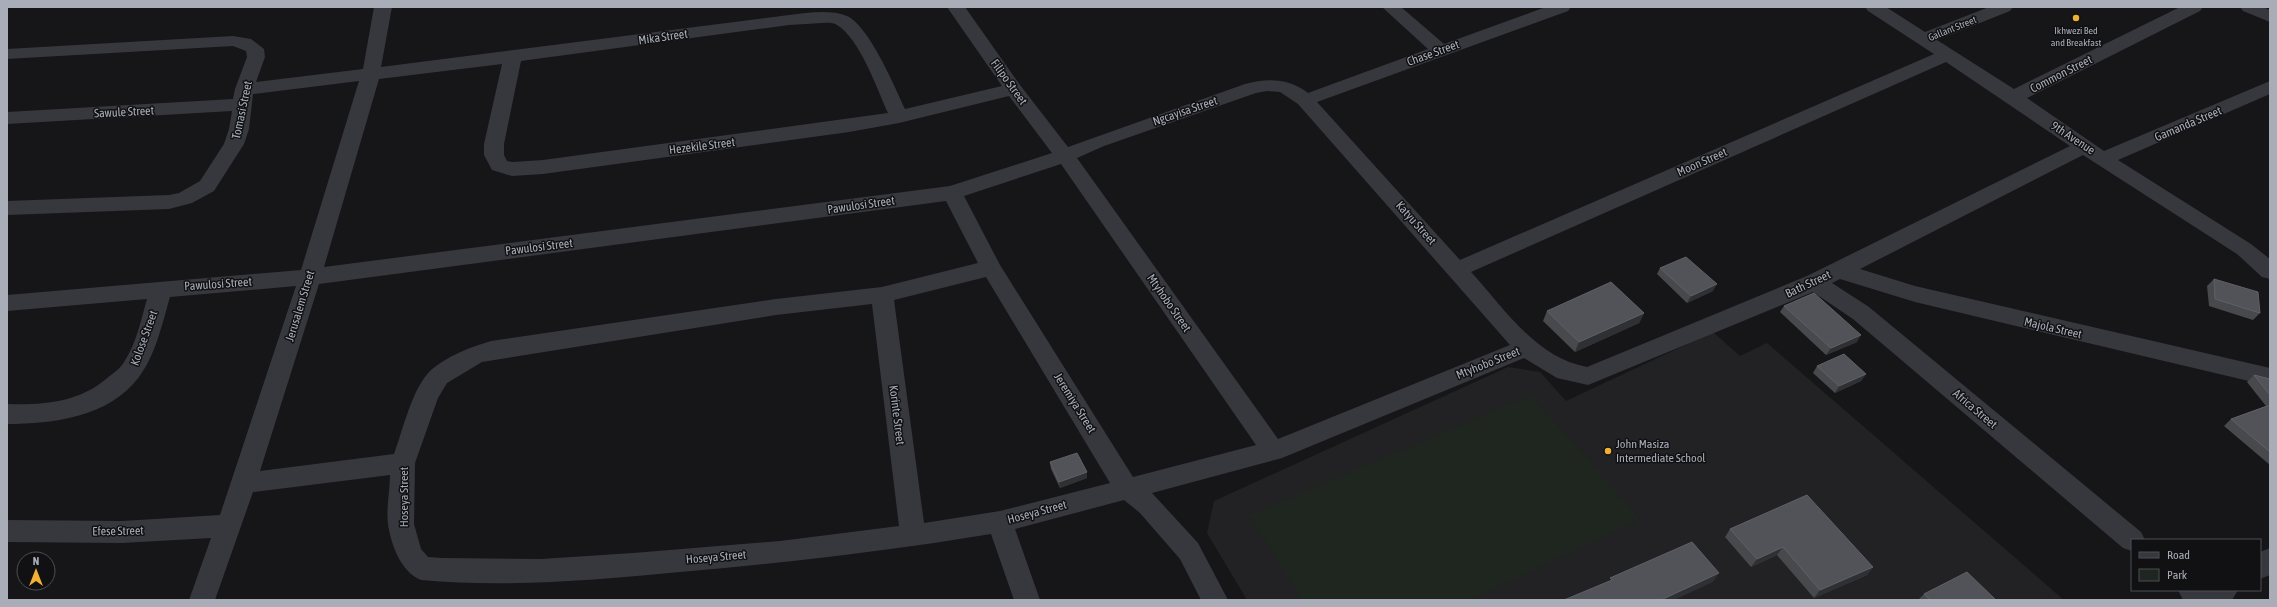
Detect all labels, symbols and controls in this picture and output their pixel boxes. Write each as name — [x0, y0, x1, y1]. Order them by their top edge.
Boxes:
marker: Ikhwezi Bed and Breakfast — [2071, 13, 2081, 23]
street label: Gallant Street — [1927, 14, 1978, 43]
place label: Ikhwezi Bed and Breakfast — [2051, 25, 2101, 48]
street label: Mika Street — [637, 27, 689, 47]
street label: Chase Street — [1405, 37, 1461, 69]
street label: Common Street — [2028, 52, 2095, 96]
street label: Filipo Street — [988, 57, 1031, 108]
street label: Tomasi Street — [229, 79, 255, 141]
street label: Ngcayisa Street — [1151, 93, 1220, 129]
street label: Sawule Street — [94, 103, 155, 121]
street label: Gamanda Street — [2152, 103, 2224, 144]
street label: 9th Avenue — [2048, 119, 2098, 157]
street label: Hezekile Street — [668, 135, 736, 157]
street label: Moon Street — [1675, 145, 1730, 179]
street label: Pawulosi Street — [826, 193, 896, 217]
street label: Katyu Street — [1393, 198, 1439, 248]
street label: Pawulosi Street — [504, 236, 574, 258]
street label: Bath Street — [1783, 267, 1833, 301]
street label: Jerusalem Street — [283, 268, 318, 343]
street label: Mtyhobo Street — [1144, 271, 1194, 335]
street label: Pawulosi Street — [184, 275, 253, 293]
street label: Kolose Street — [128, 308, 161, 367]
street label: Majola Street — [2023, 315, 2084, 342]
street label: Mtyhobo Street — [1454, 344, 1522, 382]
street label: Jeremiya Street — [1051, 370, 1099, 436]
street label: Korinte Street — [886, 384, 908, 446]
street label: Africa Street — [1950, 386, 2000, 432]
place label: John Masiza Intermediate School — [1616, 437, 1706, 465]
marker: John Masiza Intermediate School — [1603, 446, 1613, 456]
street label: Hoseya Street — [397, 466, 411, 527]
street label: Hoseya Street — [1006, 497, 1069, 527]
street label: Efese Street — [92, 524, 144, 538]
legend — [2131, 539, 2261, 591]
street label: Hoseya Street — [685, 547, 747, 567]
text: Road — [2167, 548, 2190, 562]
north arrow — [16, 551, 56, 591]
text: N — [33, 555, 39, 567]
text: Park — [2167, 568, 2188, 582]

